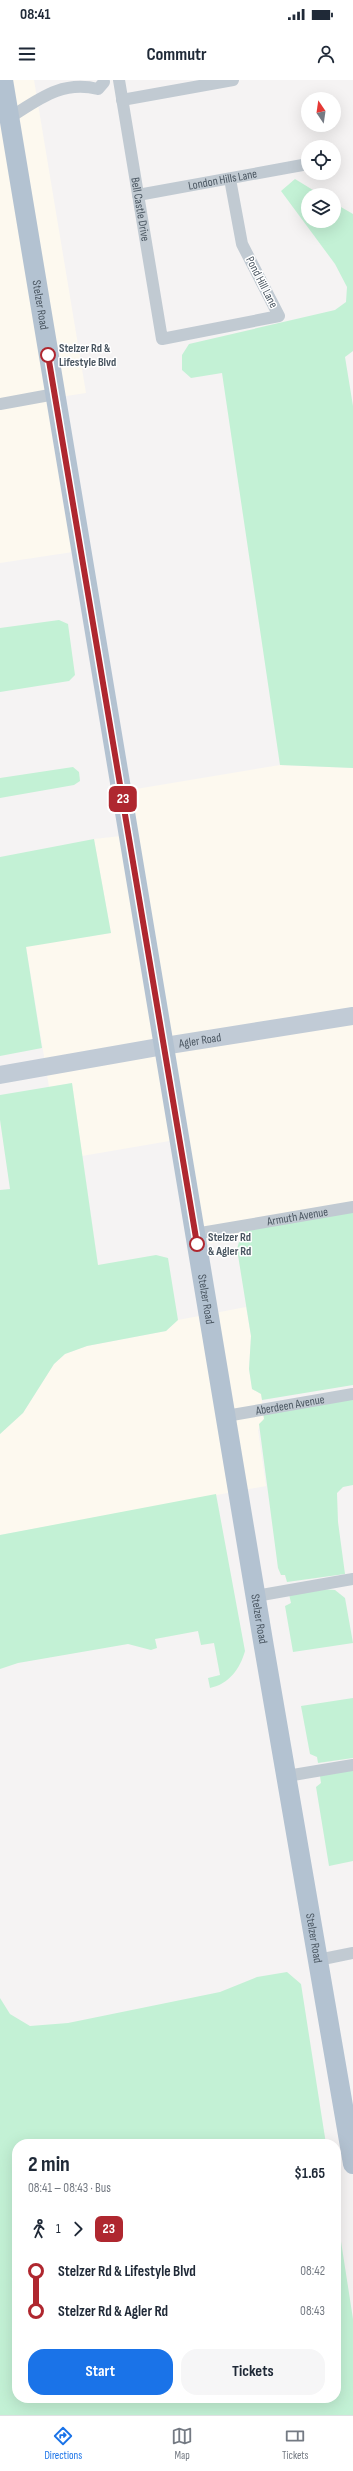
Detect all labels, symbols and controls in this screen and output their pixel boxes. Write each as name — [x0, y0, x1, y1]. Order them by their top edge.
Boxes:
text: 08:41 — [20, 5, 50, 24]
icon: menu — [16, 43, 38, 65]
icon: person — [315, 43, 337, 65]
text: Commutr — [146, 44, 207, 65]
north arrow — [301, 92, 341, 132]
map controls — [301, 92, 341, 228]
button: locate — [301, 140, 341, 180]
street label: London Hills Lane — [187, 166, 258, 194]
street label: Bell Castle Drive — [127, 176, 153, 243]
button: layers — [301, 188, 341, 228]
street label: Pond Hill Lane — [242, 254, 281, 311]
street label: Stelzer Road — [28, 279, 51, 331]
place label: Stelzer Rd & Lifestyle Blvd — [59, 341, 116, 370]
marker: Stelzer Rd & Lifestyle Blvd — [40, 347, 56, 363]
line badge: 23 — [105, 786, 141, 812]
text: 23 — [117, 790, 129, 807]
street label: Agler Road — [177, 1030, 222, 1052]
street label: Armuth Avenue — [265, 1204, 329, 1230]
place label: Stelzer Rd & Agler Rd — [208, 1230, 251, 1259]
marker: Stelzer Rd & Agler Rd — [189, 1236, 205, 1252]
street label: Stelzer Road — [194, 1273, 217, 1325]
street label: Aberdeen Avenue — [254, 1392, 326, 1419]
street label: Stelzer Road — [247, 1593, 270, 1645]
street label: Stelzer Road — [302, 1912, 325, 1964]
text: 2 min — [28, 2151, 70, 2178]
text: $1.65 — [294, 2164, 325, 2183]
text: 08:41 – 08:43 · Bus — [28, 2180, 111, 2196]
icon: walk — [28, 2218, 50, 2240]
icon: forward — [67, 2218, 89, 2240]
text: 23 — [103, 2220, 115, 2237]
text: 1 — [56, 2221, 61, 2237]
text: Stelzer Rd & Lifestyle Blvd — [58, 2262, 196, 2281]
text: 08:42 — [300, 2263, 325, 2279]
text: Stelzer Rd & Agler Rd — [58, 2302, 168, 2321]
text: 08:43 — [300, 2303, 325, 2319]
button: Start — [28, 2349, 173, 2395]
button: Tickets — [181, 2349, 325, 2395]
tab: Directions — [44, 2425, 82, 2462]
tab: Map — [171, 2425, 193, 2462]
tab: Tickets — [282, 2425, 309, 2462]

